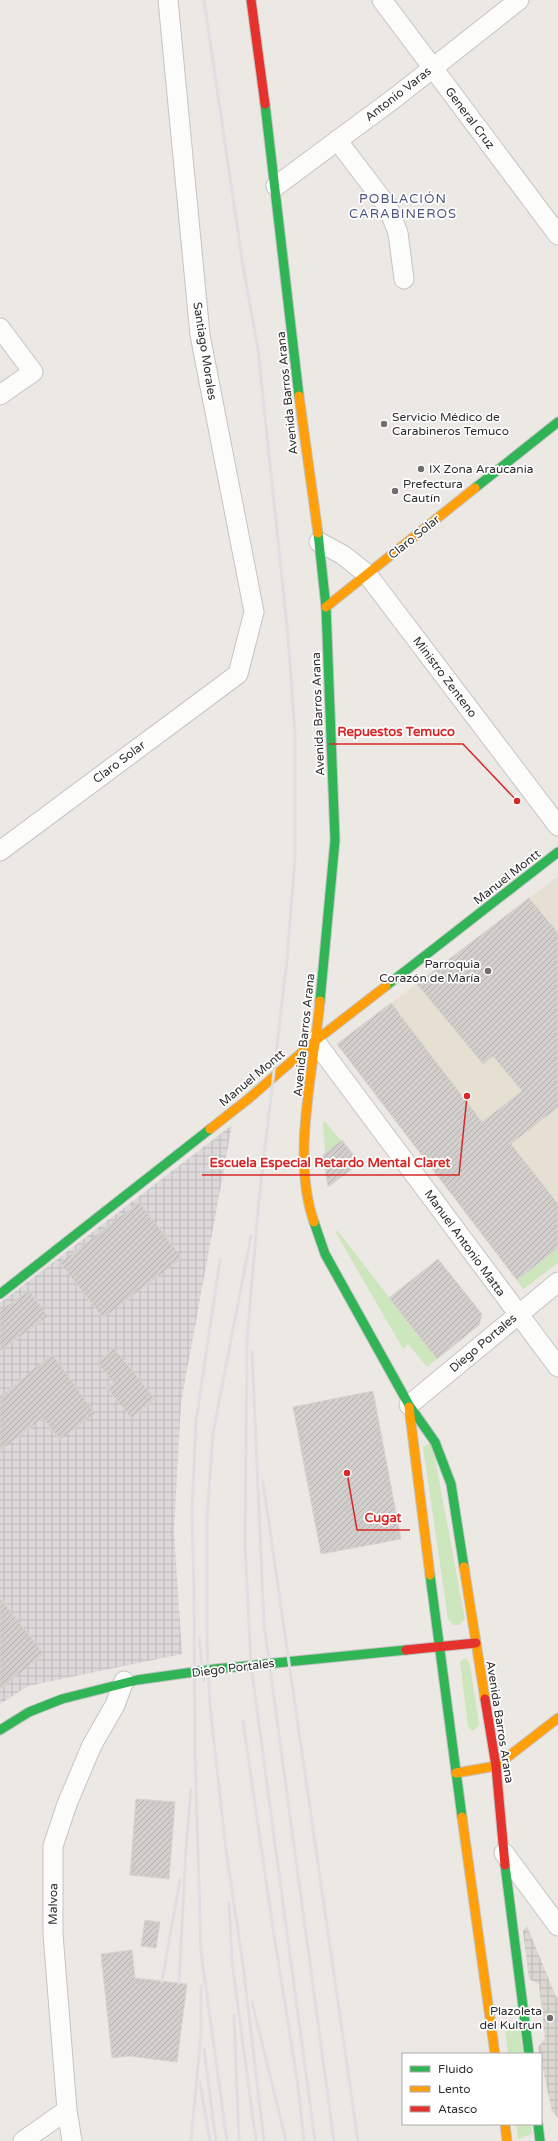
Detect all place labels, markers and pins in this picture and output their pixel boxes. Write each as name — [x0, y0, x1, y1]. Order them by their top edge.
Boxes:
place label: Servicio Médico de Carabineros Temuco — [392, 410, 509, 438]
marker: Servicio Médico de Carabineros Temuco — [379, 419, 389, 429]
place label: IX Zona Araucania — [429, 462, 533, 476]
marker: IX Zona Araucania — [416, 464, 426, 474]
place label: Prefectura Cautín — [403, 477, 463, 505]
marker: Prefectura Cautín — [390, 486, 400, 496]
callout: Repuestos Temuco — [329, 719, 463, 744]
place label: Parroquia Corazón de María — [379, 957, 480, 985]
marker: Parroquia Corazón de María — [483, 966, 493, 976]
callout: Escuela Especial Retardo Mental Claret — [202, 1150, 459, 1175]
callout: Cugat — [357, 1505, 410, 1530]
place label: Plazoleta del Kultrun — [479, 2004, 542, 2032]
marker: Plazoleta del Kultrun — [545, 2013, 555, 2023]

